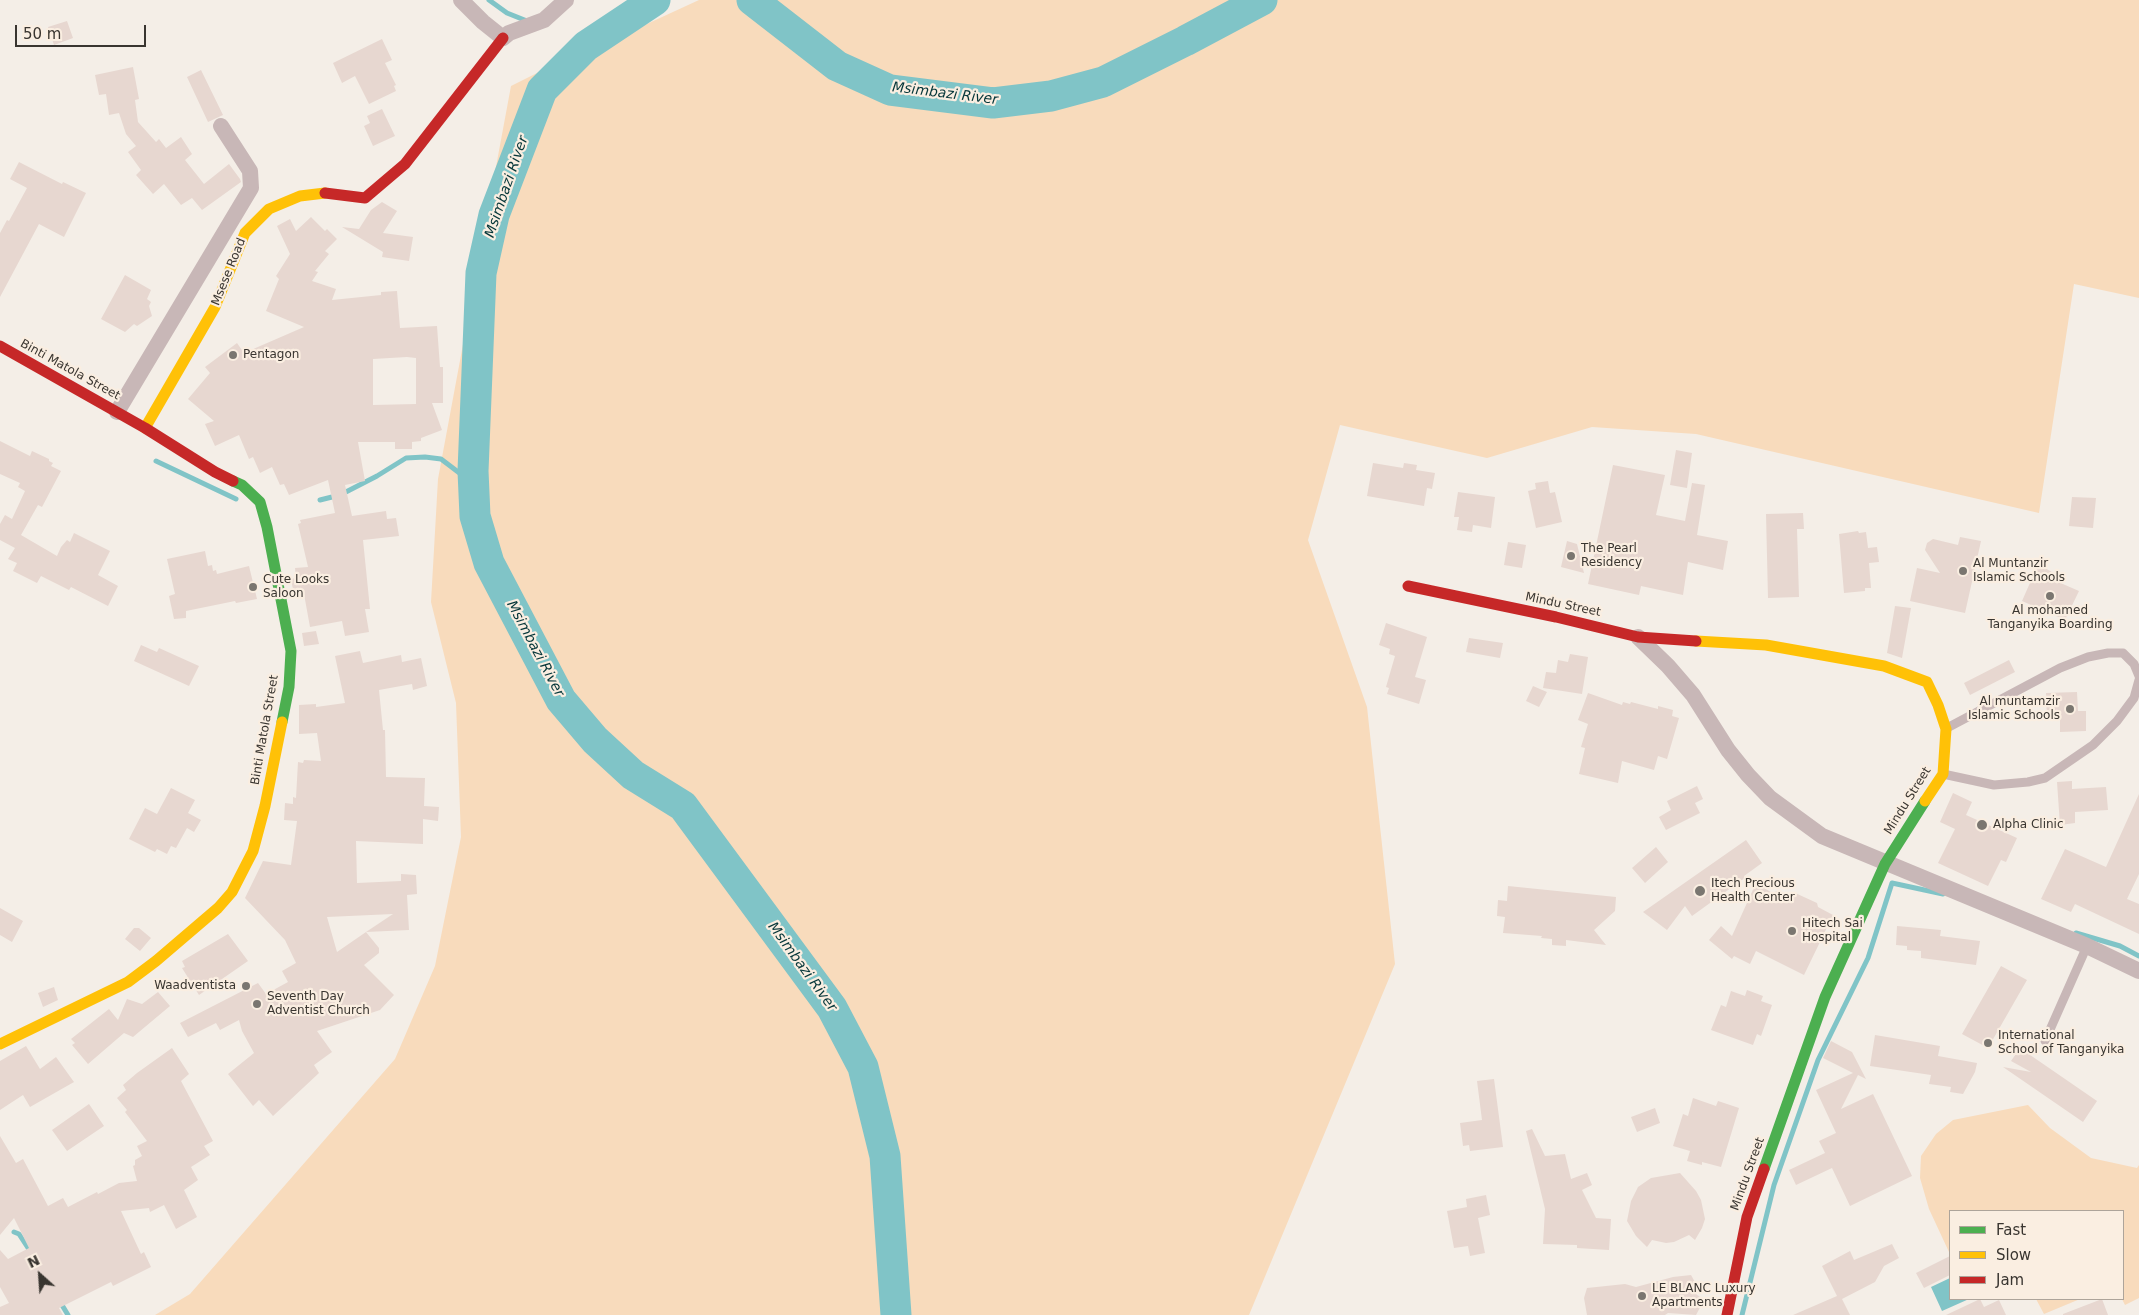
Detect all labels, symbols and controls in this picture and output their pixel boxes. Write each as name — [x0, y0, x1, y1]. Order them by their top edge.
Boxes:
scale bar — [18, 15, 149, 47]
text: 50 m — [23, 25, 61, 43]
water label: Msimbazi River — [891, 79, 999, 109]
water label: Msimbazi River — [482, 134, 532, 240]
street label: Msese Road — [209, 236, 249, 308]
street label: Binti Matola Street — [18, 337, 122, 403]
place label: Pentagon — [243, 348, 299, 362]
marker: Pentagon — [227, 349, 239, 361]
place label: The Pearl Residency — [1581, 542, 1642, 570]
marker: The Pearl Residency — [1565, 550, 1577, 562]
place label: Al Muntanzir Islamic Schools — [1973, 557, 2065, 585]
marker: Al Muntanzir Islamic Schools — [1957, 565, 1969, 577]
place label: Cute Looks Saloon — [263, 573, 329, 601]
marker: Cute Looks Saloon — [247, 581, 259, 593]
street label: Mindu Street — [1524, 590, 1602, 620]
marker: Al mohamed Tanganyika Boarding — [2044, 590, 2056, 602]
water label: Msimbazi River — [503, 598, 567, 700]
place label: Al mohamed Tanganyika Boarding — [1987, 604, 2113, 632]
street label: Binti Matola Street — [248, 674, 282, 786]
place label: Al muntamzir Islamic Schools — [1968, 695, 2060, 723]
marker: Al muntamzir Islamic Schools — [2064, 703, 2076, 715]
street label: Mindu Street — [1882, 765, 1934, 837]
marker: Alpha Clinic — [1975, 818, 1989, 832]
place label: Alpha Clinic — [1993, 818, 2064, 832]
place label: Itech Precious Health Center — [1711, 877, 1795, 905]
marker: Itech Precious Health Center — [1693, 884, 1707, 898]
place label: Hitech Sai Hospital — [1802, 917, 1863, 945]
water label: Msimbazi River — [764, 919, 840, 1015]
marker: Hitech Sai Hospital — [1786, 925, 1798, 937]
place label: Waadventista — [154, 979, 236, 993]
marker: Waadventista — [240, 980, 252, 992]
place label: Seventh Day Adventist Church — [267, 990, 370, 1018]
marker: Seventh Day Adventist Church — [251, 998, 263, 1010]
place label: International School of Tanganyika — [1998, 1029, 2124, 1057]
marker: International School of Tanganyika — [1982, 1037, 1994, 1049]
street label: Mindu Street — [1728, 1135, 1768, 1213]
legend — [1949, 1210, 2124, 1300]
text: Fast — [1996, 1221, 2026, 1239]
text: Slow — [1996, 1246, 2031, 1264]
north arrow — [15, 1250, 65, 1300]
text: N — [25, 1252, 42, 1271]
text: Jam — [1996, 1271, 2024, 1289]
place label: LE BLANC Luxury Apartments — [1652, 1282, 1755, 1310]
marker: LE BLANC Luxury Apartments — [1636, 1290, 1648, 1302]

